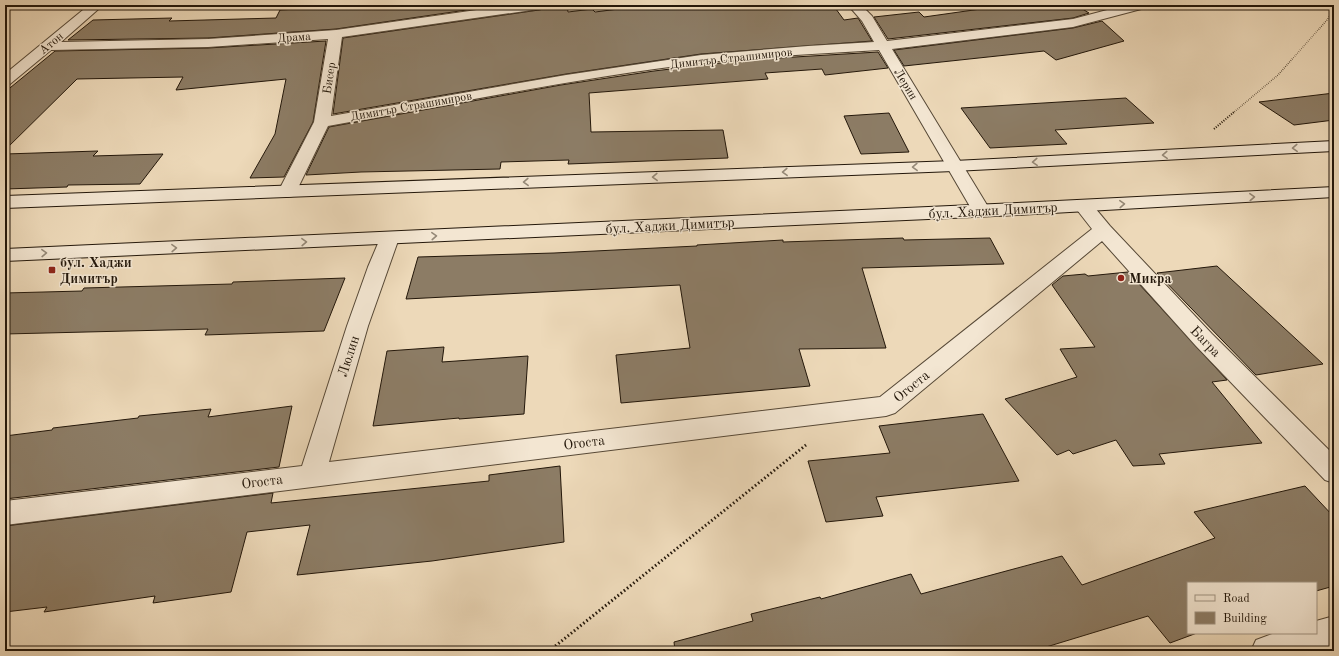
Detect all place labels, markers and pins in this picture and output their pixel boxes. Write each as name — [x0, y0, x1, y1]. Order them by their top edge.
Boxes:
place label: бул. Хаджи Димитър — [60, 256, 132, 286]
marker: бул. Хаджи Димитър — [47, 265, 57, 275]
place label: Микра — [1129, 272, 1172, 286]
marker: Микра — [1116, 273, 1126, 283]

